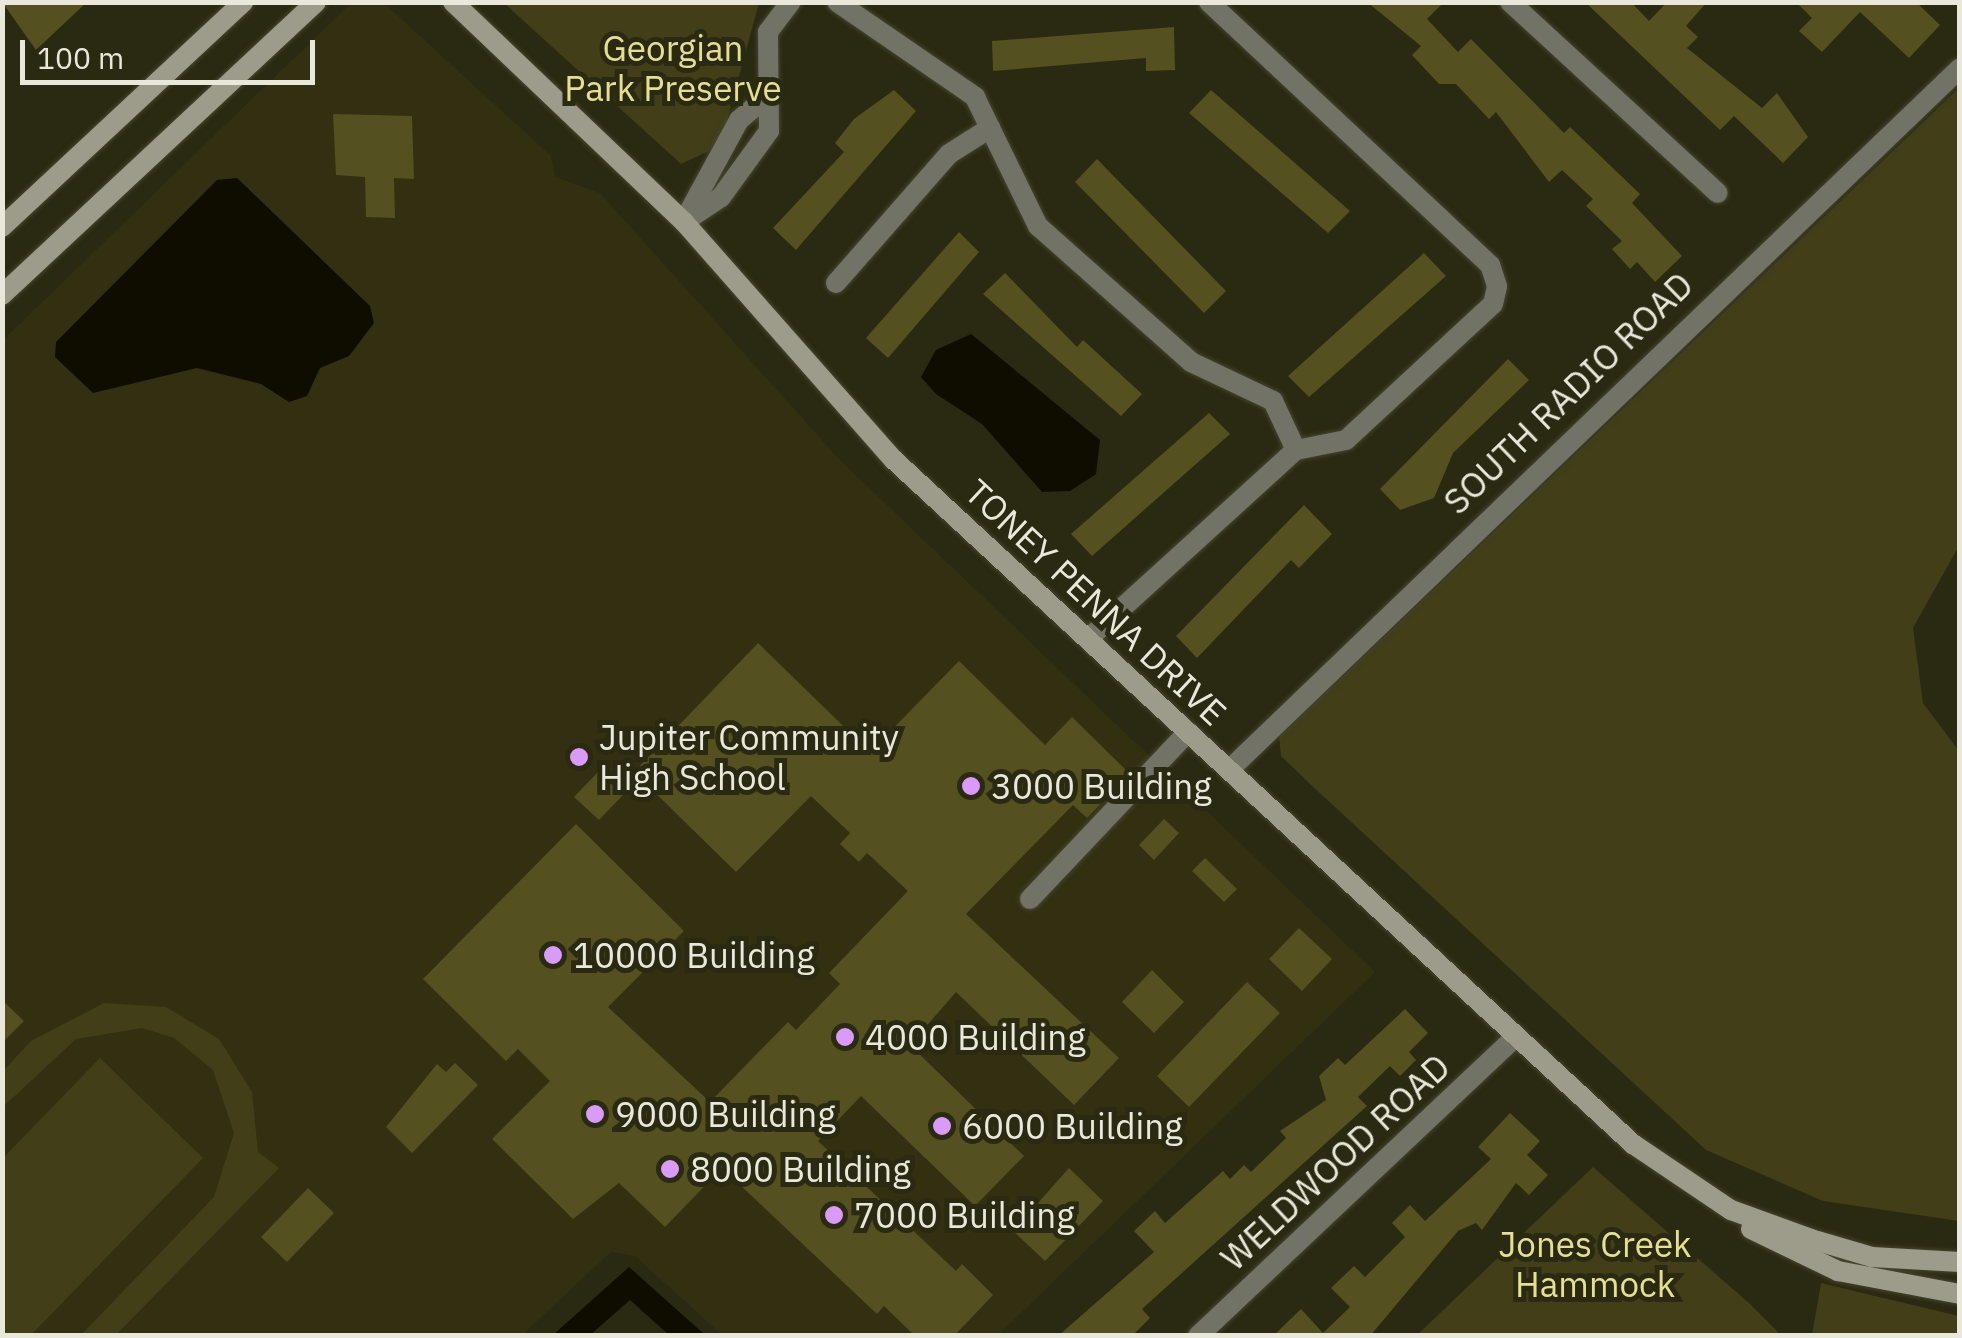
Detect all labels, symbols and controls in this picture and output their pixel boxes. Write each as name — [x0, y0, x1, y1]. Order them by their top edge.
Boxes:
scale bar — [25, 20, 320, 82]
park label: Georgian Park Preserve — [564, 27, 782, 109]
text: 100 m — [37, 38, 124, 77]
street label: SOUTH RADIO ROAD — [1435, 263, 1701, 523]
street label: TONEY PENNA DRIVE — [957, 470, 1235, 734]
place label: Jupiter Community High School — [599, 716, 899, 798]
marker: Jupiter Community High School — [568, 746, 590, 768]
place label: 3000 Building — [991, 765, 1212, 807]
marker: 3000 Building — [960, 775, 982, 797]
place label: 10000 Building — [573, 934, 815, 976]
marker: 10000 Building — [542, 944, 564, 966]
place label: 4000 Building — [865, 1016, 1086, 1058]
marker: 4000 Building — [834, 1026, 856, 1048]
street label: WELDWOOD ROAD — [1212, 1045, 1458, 1279]
place label: 9000 Building — [615, 1093, 836, 1135]
marker: 9000 Building — [584, 1103, 606, 1125]
place label: 6000 Building — [962, 1105, 1183, 1147]
marker: 6000 Building — [931, 1115, 953, 1137]
place label: 8000 Building — [690, 1148, 911, 1190]
marker: 8000 Building — [659, 1158, 681, 1180]
place label: 7000 Building — [854, 1194, 1075, 1236]
marker: 7000 Building — [823, 1204, 845, 1226]
park label: Jones Creek Hammock — [1498, 1223, 1692, 1305]

